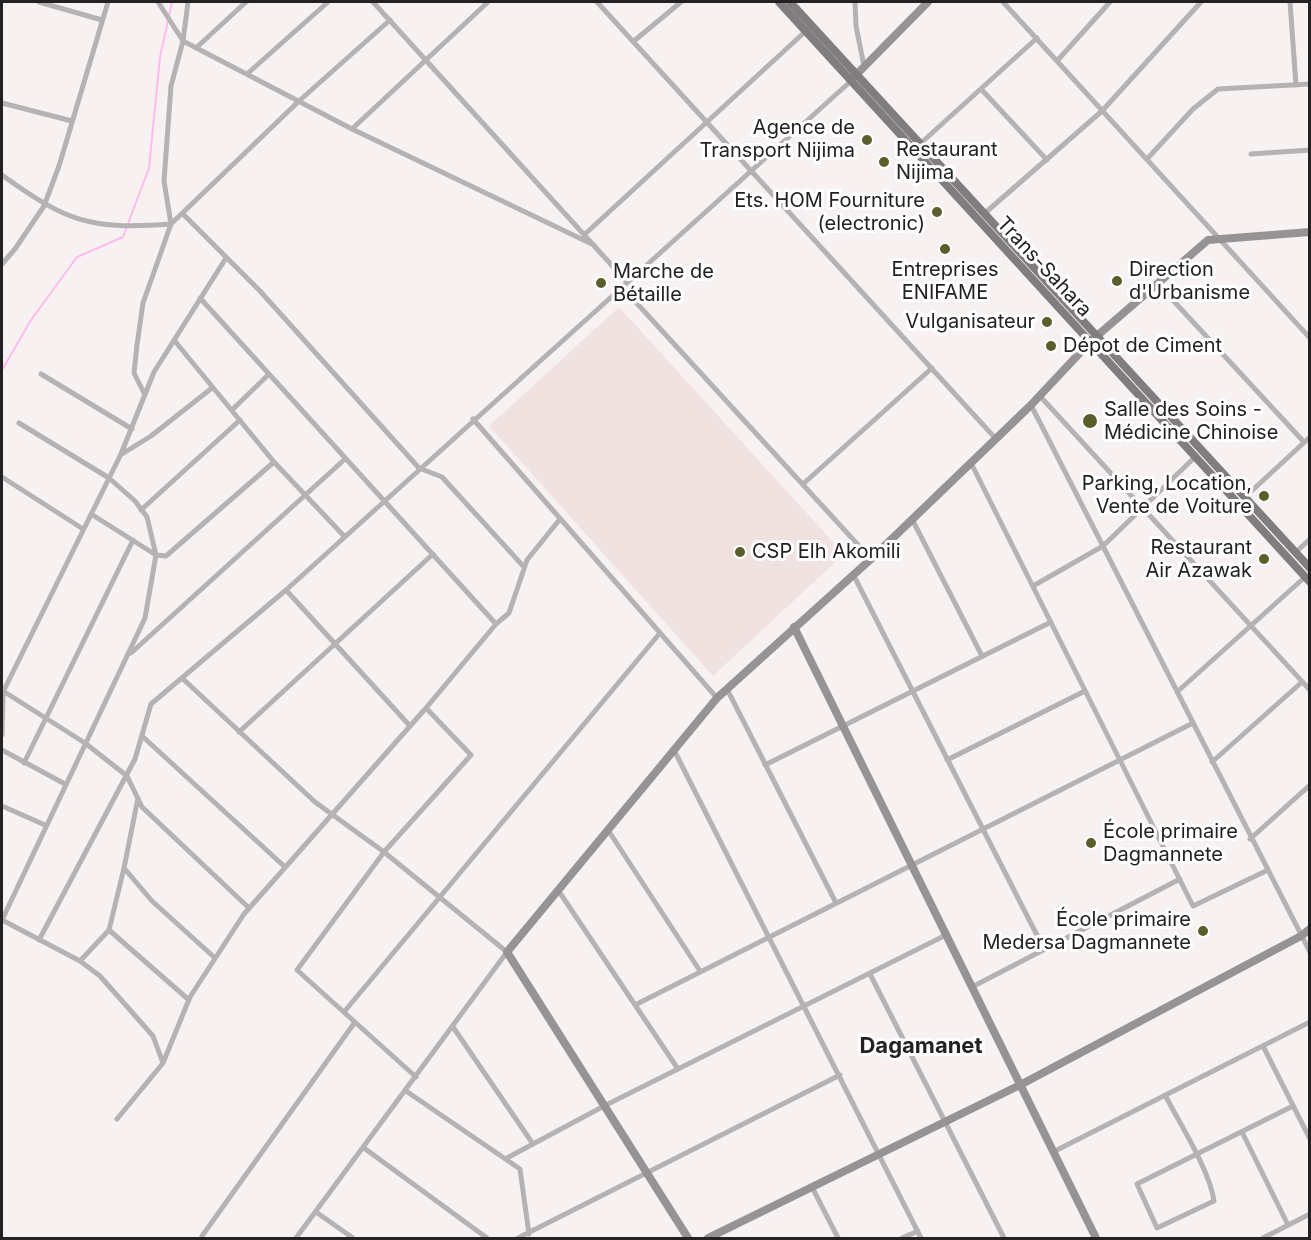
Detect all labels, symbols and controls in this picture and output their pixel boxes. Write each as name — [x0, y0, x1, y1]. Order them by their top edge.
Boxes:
place label: Agence de Transport Nijima — [699, 116, 855, 163]
marker: Agence de Transport Nijima — [860, 133, 874, 147]
place label: Restaurant Nijima — [896, 138, 998, 185]
marker: Restaurant Nijima — [877, 155, 891, 169]
place label: Ets. HOM Fourniture (electronic) — [734, 189, 925, 236]
marker: Ets. HOM Fourniture (electronic) — [930, 205, 944, 219]
street label: Trans-Sahara — [992, 212, 1096, 322]
marker: Entreprises ENIFAME — [938, 242, 952, 256]
place label: Entreprises ENIFAME — [892, 258, 998, 305]
place label: Direction d'Urbanisme — [1129, 258, 1250, 305]
place label: Marche de Bétaille — [613, 260, 714, 307]
marker: Direction d'Urbanisme — [1110, 274, 1124, 288]
marker: Marche de Bétaille — [594, 276, 608, 290]
place label: Vulganisateur — [905, 310, 1035, 334]
marker: Vulganisateur — [1040, 315, 1054, 329]
place label: Dépot de Ciment — [1063, 334, 1222, 358]
marker: Dépot de Ciment — [1044, 339, 1058, 353]
place label: Salle des Soins - Médicine Chinoise — [1104, 398, 1278, 445]
marker: Salle des Soins - Médicine Chinoise — [1081, 412, 1099, 430]
place label: Parking, Location, Vente de Voiture — [1082, 472, 1252, 519]
marker: Parking, Location, Vente de Voiture — [1257, 489, 1271, 503]
place label: Restaurant Air Azawak — [1145, 536, 1252, 583]
place label: CSP Elh Akomili — [752, 540, 901, 564]
marker: CSP Elh Akomili — [733, 545, 747, 559]
marker: Restaurant Air Azawak — [1257, 552, 1271, 566]
place label: École primaire Dagmannete — [1103, 820, 1238, 867]
marker: École primaire Dagmannete — [1084, 836, 1098, 850]
place label: École primaire Medersa Dagmannete — [982, 908, 1191, 955]
marker: École primaire Medersa Dagmannete — [1196, 924, 1210, 938]
district label: Dagamanet — [859, 1033, 983, 1059]

